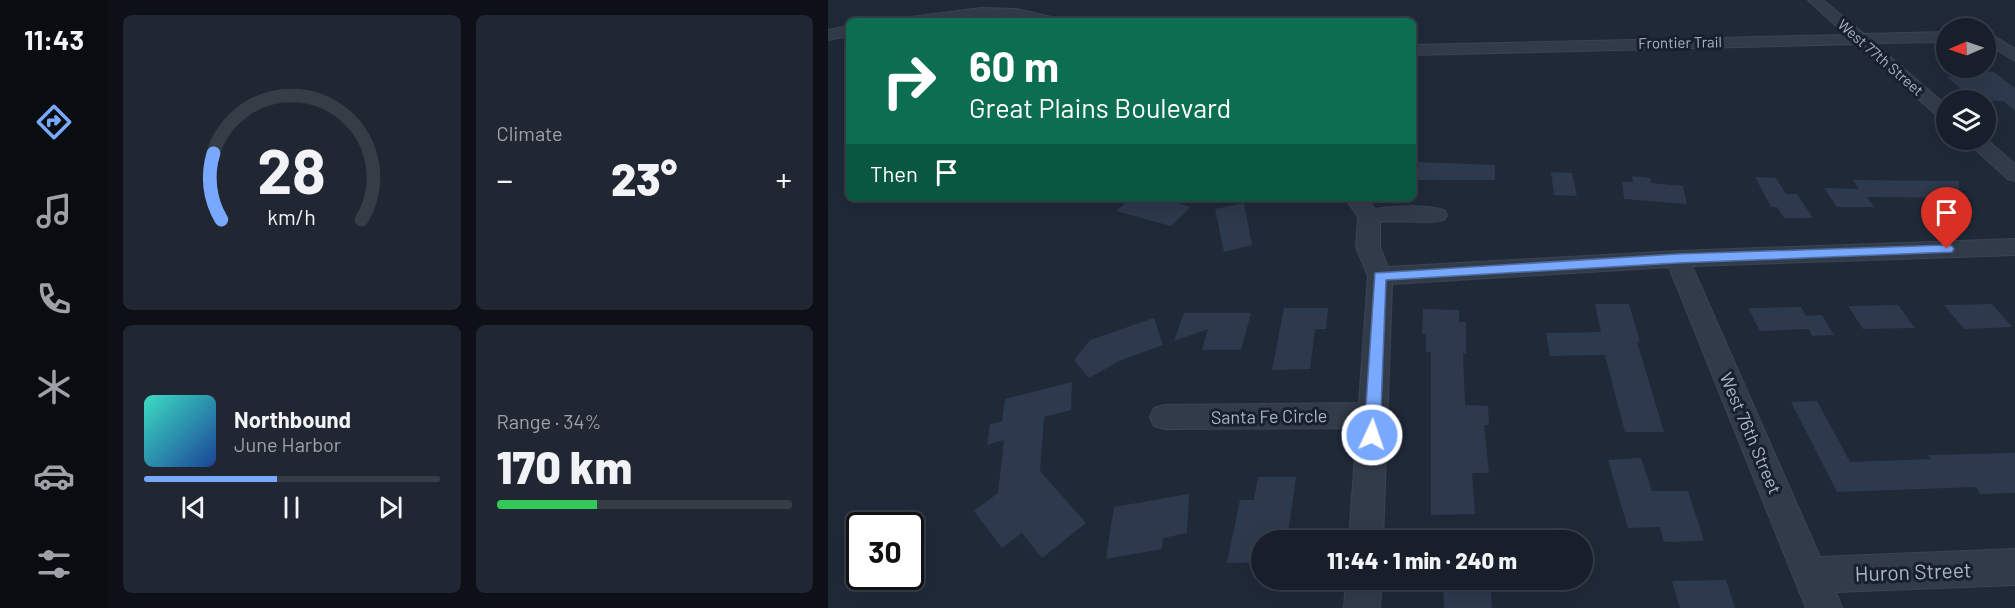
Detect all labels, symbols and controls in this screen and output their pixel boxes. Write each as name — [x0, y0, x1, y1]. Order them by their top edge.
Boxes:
street label: West 77th Street — [1834, 15, 1928, 99]
north arrow — [1936, 18, 1996, 78]
map controls — [1936, 18, 1996, 150]
text: 11:43 — [24, 23, 84, 55]
street label: Frontier Trail — [1638, 32, 1722, 52]
text: 60 m — [969, 40, 1059, 90]
icon: right — [870, 42, 948, 120]
button: layers — [1936, 90, 1996, 150]
text: Great Plains Boulevard — [969, 91, 1231, 123]
icon: directions — [33, 101, 75, 143]
text: Climate — [497, 121, 563, 145]
text: 28 — [257, 132, 326, 206]
text: 23° — [611, 151, 677, 205]
icon: arrive — [930, 156, 963, 189]
text: − — [497, 159, 513, 199]
text: + — [775, 159, 792, 199]
text: Then — [870, 160, 918, 186]
pin — [1921, 187, 1972, 249]
icon: music — [33, 190, 75, 232]
icon: arrive — [1930, 196, 1963, 229]
text: km/h — [267, 204, 316, 229]
icon: phone — [33, 278, 75, 320]
icon: climate — [33, 366, 75, 408]
street label: West 76th Street — [1715, 369, 1787, 497]
position arrow — [1340, 403, 1404, 467]
street label: Santa Fe Circle — [1211, 404, 1327, 428]
text: Northbound — [234, 406, 351, 432]
text: Range · 34% — [497, 409, 602, 433]
text: June Harbor — [234, 432, 341, 456]
text: 170 km — [497, 439, 632, 493]
icon: car — [33, 455, 75, 497]
icon: previous — [177, 491, 210, 524]
icon: pause — [275, 491, 308, 524]
icon: next — [374, 491, 407, 524]
speed limit sign: 30 — [846, 512, 924, 590]
icon: filters — [33, 543, 75, 585]
text: 11:44 · 1 min · 240 m — [1327, 547, 1517, 573]
street label: Huron Street — [1854, 556, 1972, 586]

